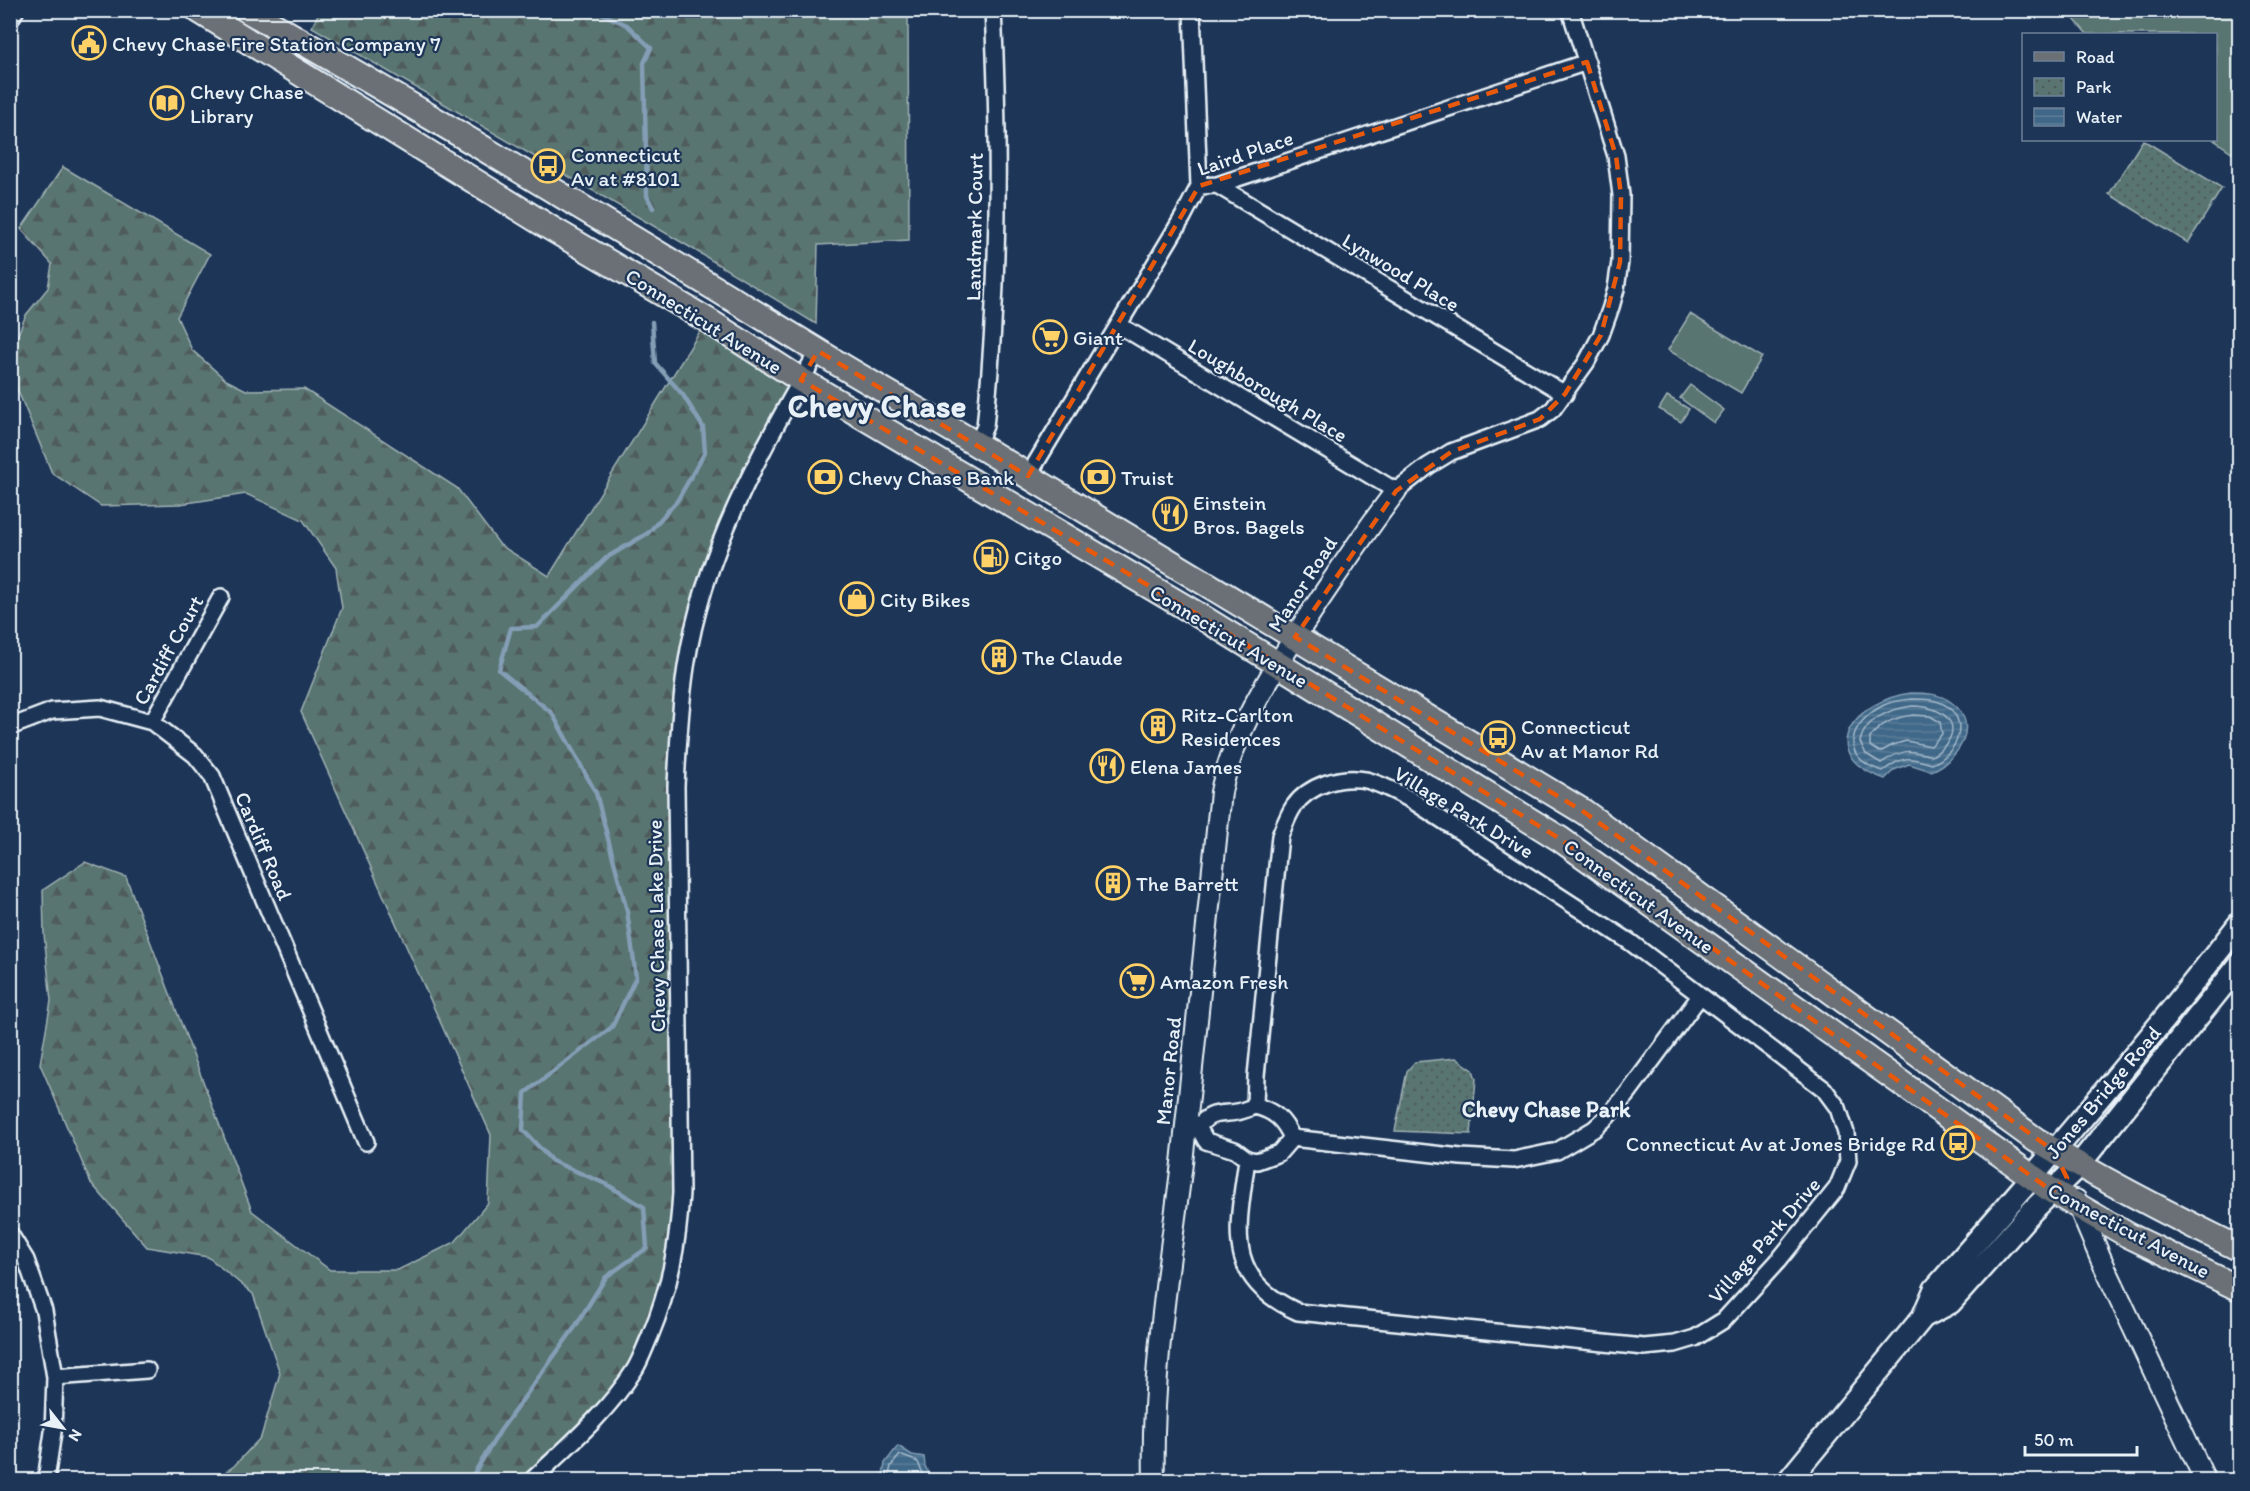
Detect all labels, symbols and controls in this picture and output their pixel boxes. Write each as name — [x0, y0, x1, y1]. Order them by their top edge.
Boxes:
public building icon: Chevy Chase Fire Station Company 7 — [71, 25, 107, 61]
place label: Chevy Chase Fire Station Company 7 — [112, 31, 441, 56]
legend — [2022, 33, 2217, 141]
text: Road — [2076, 46, 2115, 68]
text: Park — [2076, 76, 2111, 98]
place label: Chevy Chase Library — [190, 79, 304, 128]
library icon: Chevy Chase Library — [149, 85, 185, 121]
text: Water — [2076, 106, 2122, 128]
street label: Laird Place — [1194, 125, 1296, 181]
place label: Connecticut Av at #8101 — [571, 142, 681, 191]
bus stop icon: Connecticut Av at #8101 — [530, 148, 566, 184]
street label: Landmark Court — [960, 152, 988, 301]
street label: Lynwood Place — [1338, 227, 1464, 317]
street label: Connecticut Avenue — [621, 263, 787, 379]
supermarket icon: Giant — [1032, 319, 1068, 355]
place label: Giant — [1073, 325, 1123, 350]
street label: Loughborough Place — [1184, 333, 1352, 447]
district label: Chevy Chase — [788, 386, 967, 425]
bank icon: Chevy Chase Bank — [807, 459, 843, 495]
bank icon: Truist — [1080, 459, 1116, 495]
place label: Chevy Chase Bank — [848, 465, 1014, 490]
place label: Truist — [1121, 465, 1174, 490]
place label: Einstein Bros. Bagels — [1193, 490, 1305, 539]
restaurant icon: Einstein Bros. Bagels — [1152, 496, 1188, 532]
street label: Manor Road — [1262, 531, 1342, 636]
fuel station icon: Citgo — [973, 539, 1009, 575]
place label: Citgo — [1014, 545, 1062, 570]
street label: Connecticut Avenue — [1145, 579, 1313, 693]
shop icon: City Bikes — [839, 581, 875, 617]
place label: City Bikes — [880, 587, 970, 612]
street label: Cardiff Court — [128, 591, 208, 709]
building icon: The Claude — [981, 639, 1017, 675]
place label: The Claude — [1022, 645, 1123, 670]
place label: Ritz-Carlton Residences — [1181, 702, 1294, 751]
building icon: Ritz-Carlton Residences — [1140, 708, 1176, 744]
place label: Connecticut Av at Manor Rd — [1521, 714, 1659, 763]
bus stop icon: Connecticut Av at Manor Rd — [1480, 720, 1516, 756]
restaurant icon: Elena James — [1089, 748, 1125, 784]
place label: Elena James — [1130, 754, 1242, 779]
street label: Village Park Drive — [1390, 760, 1538, 864]
street label: Cardiff Road — [230, 788, 298, 904]
street label: Chevy Chase Lake Drive — [642, 819, 670, 1033]
street label: Connecticut Avenue — [1559, 833, 1719, 959]
building icon: The Barrett — [1095, 865, 1131, 901]
place label: The Barrett — [1136, 871, 1239, 896]
supermarket icon: Amazon Fresh — [1119, 963, 1155, 999]
place label: Amazon Fresh — [1160, 969, 1288, 994]
street label: Manor Road — [1150, 1015, 1186, 1126]
street label: Jones Bridge Road — [2040, 1020, 2166, 1164]
district label: Chevy Chase Park — [1462, 1096, 1631, 1123]
bus stop icon: Connecticut Av at Jones Bridge Rd — [1940, 1125, 1976, 1161]
place label: Connecticut Av at Jones Bridge Rd — [1626, 1131, 1935, 1156]
street label: Village Park Drive — [1703, 1172, 1825, 1308]
street label: Connecticut Avenue — [2044, 1177, 2214, 1283]
north arrow — [33, 1398, 93, 1458]
scale bar — [2025, 1419, 2138, 1457]
text: N — [65, 1426, 86, 1445]
text: 50 m — [2034, 1429, 2074, 1451]

